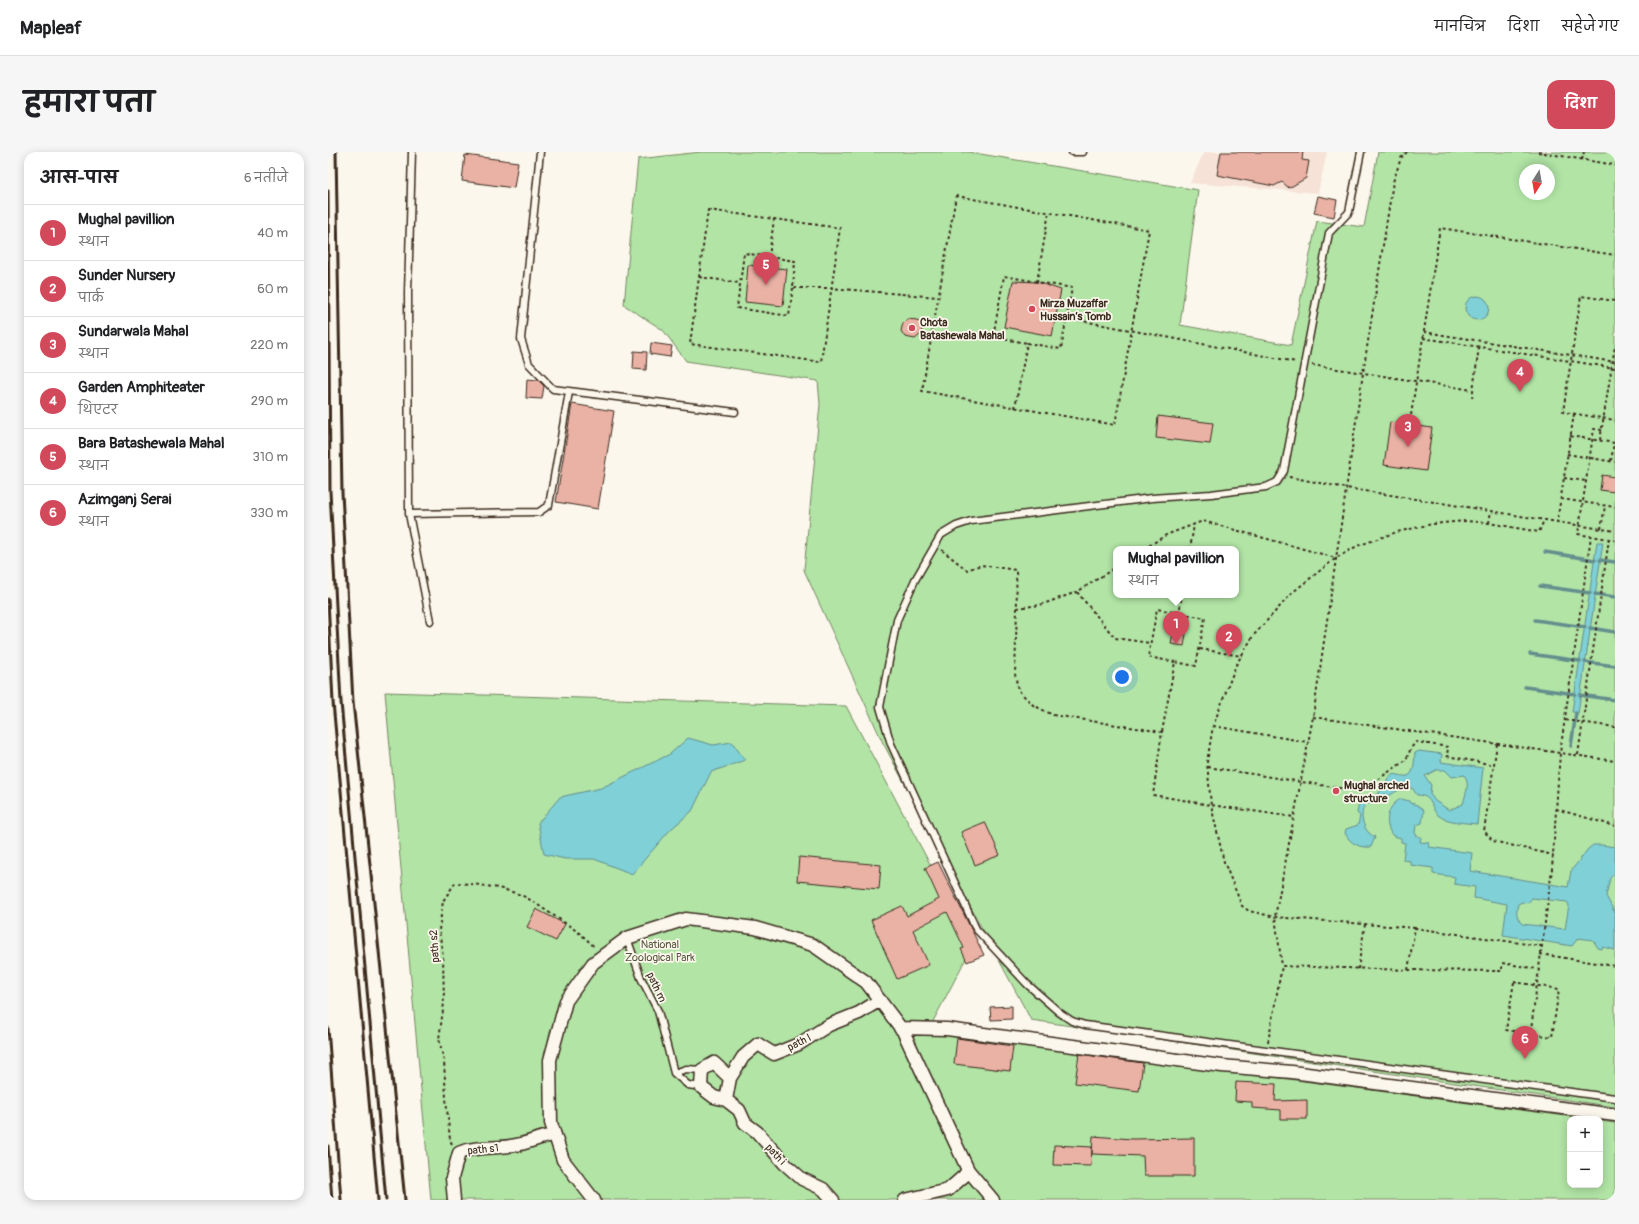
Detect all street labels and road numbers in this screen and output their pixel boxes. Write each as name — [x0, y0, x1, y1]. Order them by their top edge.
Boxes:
street label: path s2 — [427, 929, 442, 963]
street label: path m — [644, 970, 669, 1005]
street label: path l — [785, 1031, 813, 1054]
street label: path s1 — [467, 1141, 499, 1158]
street label: path i — [763, 1141, 789, 1168]

